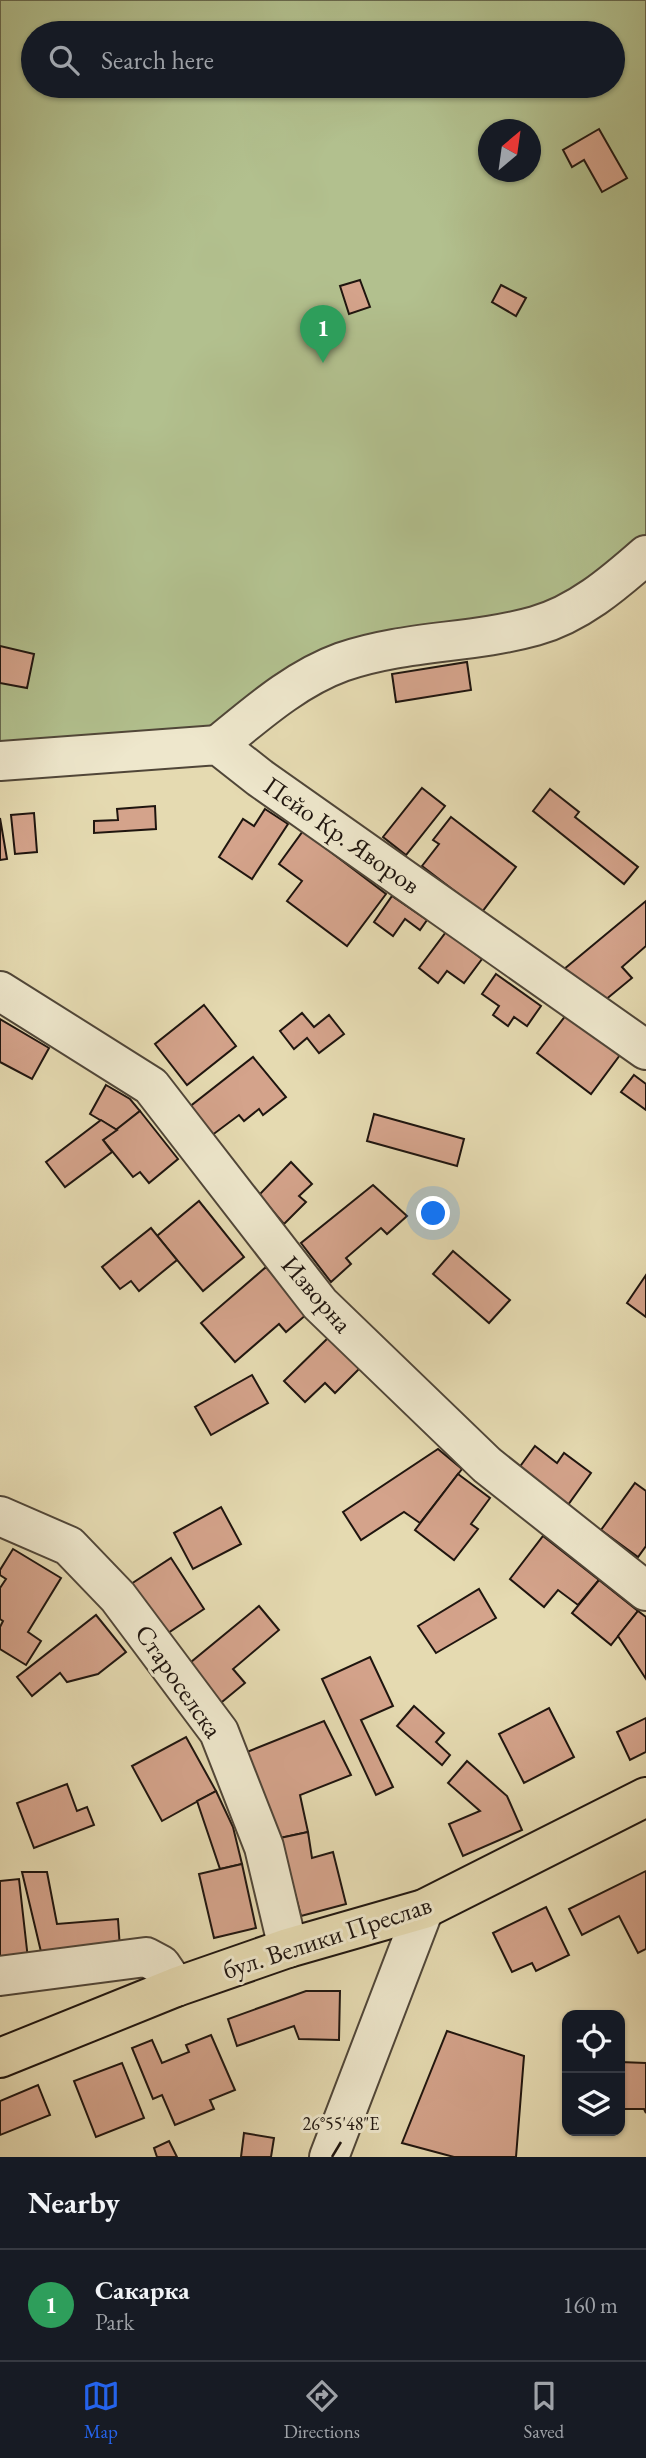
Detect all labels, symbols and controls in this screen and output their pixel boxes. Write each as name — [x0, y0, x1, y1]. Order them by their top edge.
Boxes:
search box — [21, 21, 625, 98]
icon: search — [45, 41, 83, 79]
text: Search here — [101, 43, 214, 77]
north arrow — [478, 119, 541, 182]
pin: 1 — [300, 305, 346, 363]
street label: Пейо Кр. Яворов — [257, 768, 427, 902]
your location — [416, 1196, 450, 1230]
street label: Изворна — [274, 1248, 360, 1340]
street label: Староселска — [127, 1618, 231, 1745]
street label: бул. Велики Преслав — [218, 1887, 436, 1987]
map controls — [562, 2010, 625, 2136]
button: locate — [562, 2010, 625, 2073]
button: layers — [562, 2073, 625, 2136]
text: 26°55'48"E — [303, 2112, 379, 2135]
text: Nearby — [28, 2183, 120, 2222]
text: Сакарка — [95, 2273, 190, 2307]
text: 1 — [45, 2290, 57, 2320]
text: 160 m — [562, 2290, 618, 2320]
text: Park — [95, 2307, 134, 2337]
tab: Map — [82, 2377, 120, 2444]
tab: Directions — [283, 2377, 360, 2444]
tab: Saved — [523, 2377, 564, 2444]

